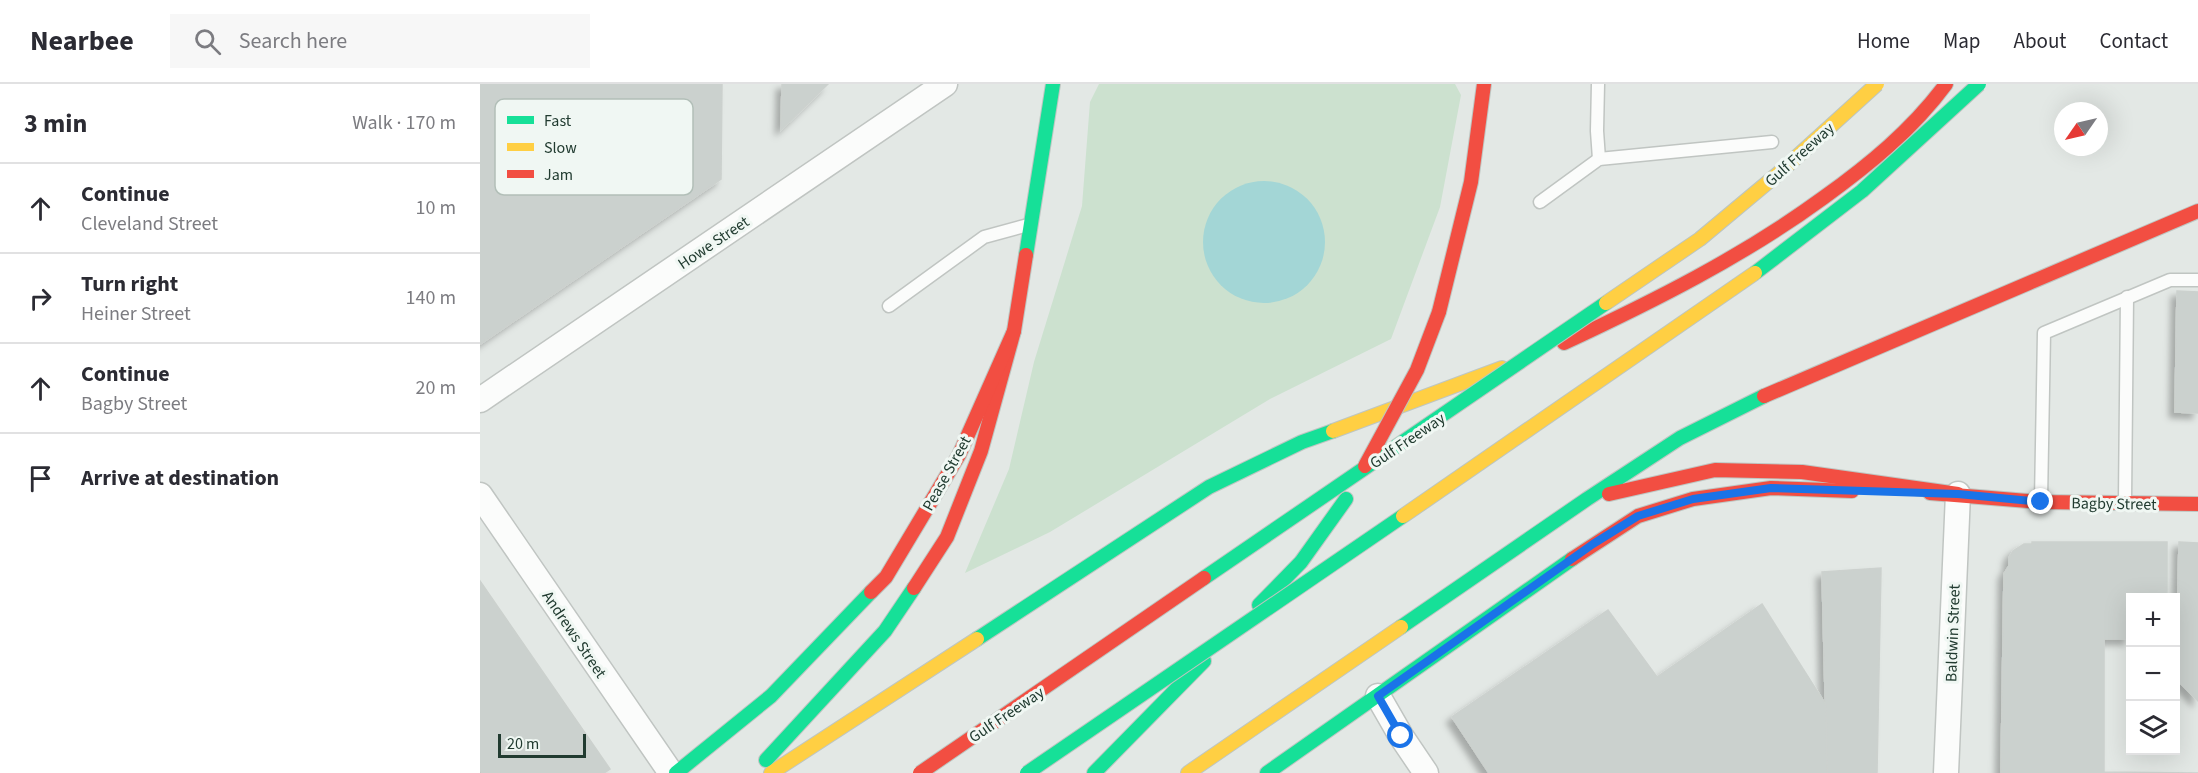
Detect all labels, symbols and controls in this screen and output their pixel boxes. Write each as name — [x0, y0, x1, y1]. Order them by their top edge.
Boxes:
search box — [170, 14, 590, 68]
text: Nearbee — [30, 21, 134, 61]
icon: search — [191, 25, 224, 58]
text: Search here — [239, 25, 347, 57]
text: Home — [1857, 26, 1910, 56]
text: Map — [1943, 26, 1981, 56]
text: About — [2014, 26, 2066, 56]
text: Contact — [2099, 26, 2168, 56]
legend — [495, 99, 693, 195]
north arrow — [2054, 102, 2108, 156]
text: 3 min — [24, 105, 87, 142]
text: Walk · 170 m — [352, 109, 456, 137]
text: Fast — [544, 110, 572, 132]
street label: Gulf Freeway — [1760, 117, 1840, 192]
text: Slow — [544, 137, 577, 159]
text: Jam — [544, 164, 573, 186]
text: Continue — [81, 178, 170, 210]
icon: ahead — [24, 192, 57, 225]
text: 10 m — [416, 194, 456, 222]
text: Cleveland Street — [81, 210, 218, 238]
street label: Howe Street — [674, 211, 754, 275]
text: Turn right — [81, 268, 178, 300]
icon: right — [24, 282, 57, 315]
text: 140 m — [406, 284, 456, 312]
text: Heiner Street — [81, 300, 191, 328]
text: Continue — [81, 358, 170, 390]
icon: ahead — [24, 372, 57, 405]
text: 20 m — [416, 374, 456, 402]
text: Bagby Street — [81, 390, 187, 418]
street label: Gulf Freeway — [1366, 407, 1450, 474]
street label: Pease Street — [917, 432, 977, 515]
icon: arrive — [24, 462, 57, 495]
text: Arrive at destination — [81, 462, 279, 494]
route end — [2027, 488, 2053, 514]
street label: Bagby Street — [2071, 492, 2157, 516]
street label: Baldwin Street — [1940, 583, 1966, 682]
street label: Andrews Street — [537, 586, 612, 683]
map controls — [2126, 593, 2180, 755]
button: + — [2126, 593, 2180, 647]
button: − — [2126, 647, 2180, 701]
street label: Gulf Freeway — [965, 681, 1049, 748]
button: layers — [2126, 701, 2180, 755]
route start — [1387, 722, 1413, 748]
scale bar — [498, 731, 586, 758]
text: 20 m — [507, 733, 539, 755]

